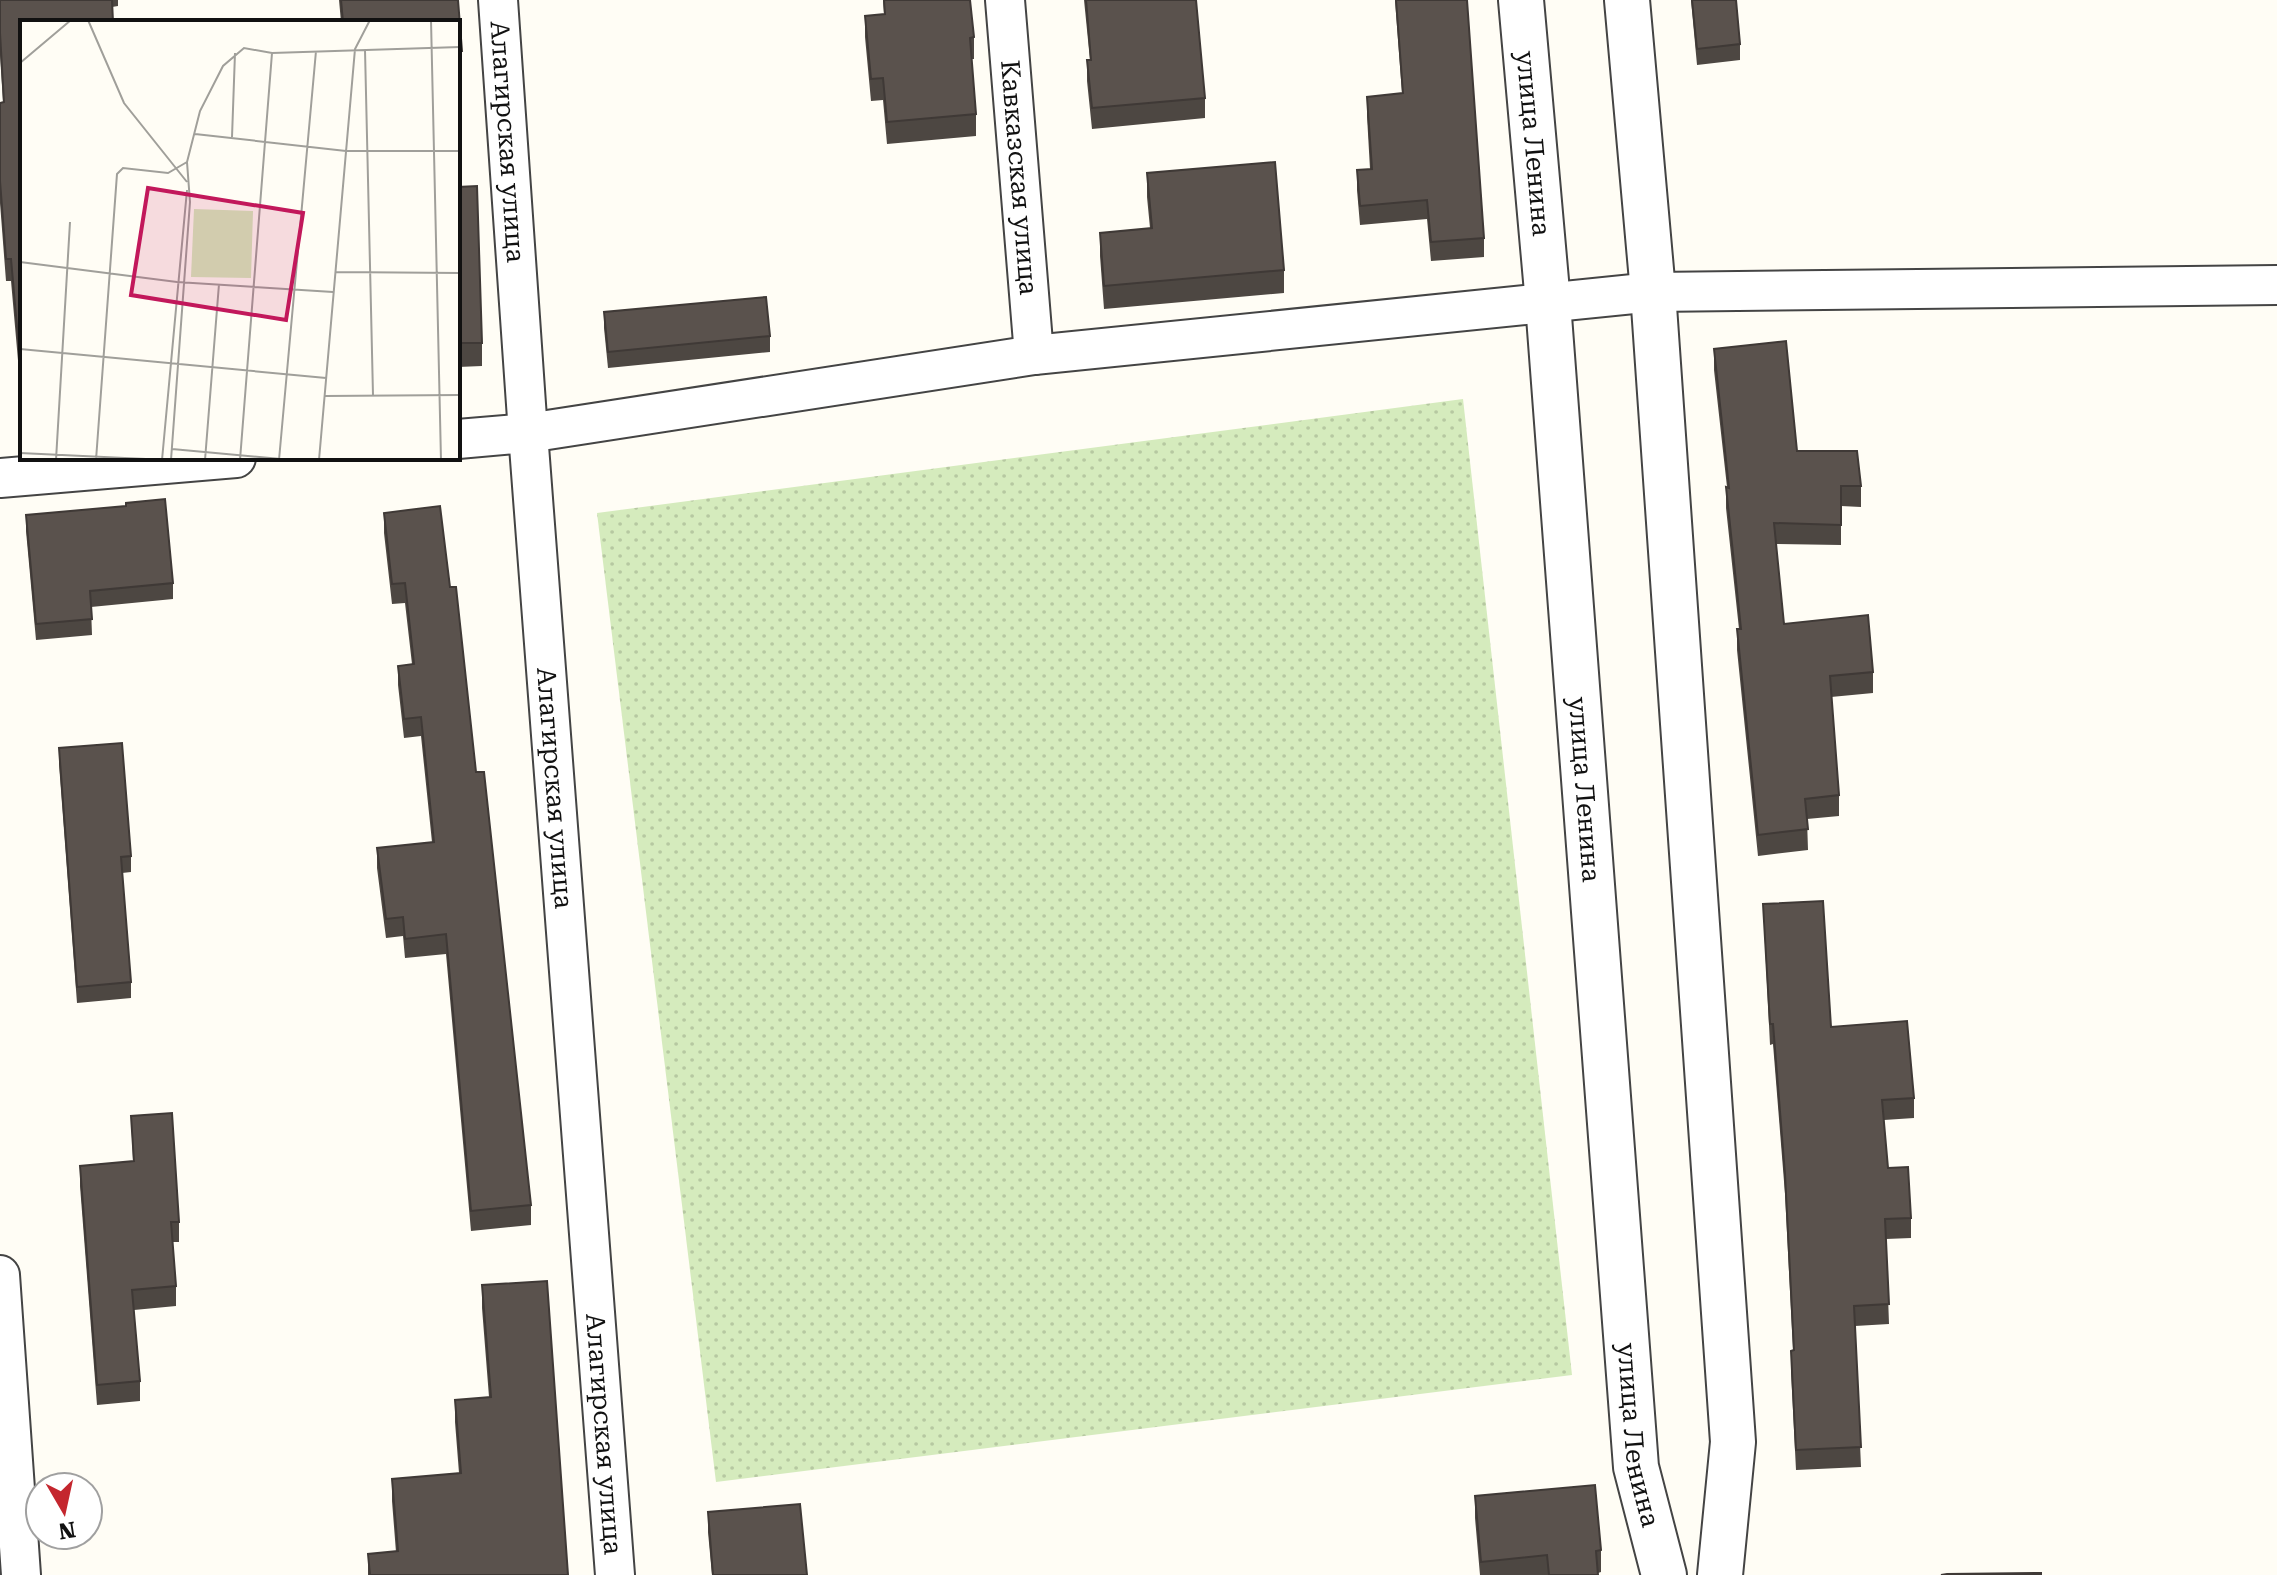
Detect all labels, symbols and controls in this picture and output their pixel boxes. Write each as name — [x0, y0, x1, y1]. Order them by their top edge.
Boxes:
inset map — [20, 20, 460, 460]
street label: Алагирская улица — [484, 20, 531, 263]
street label: улица Ленина — [1511, 50, 1557, 237]
street label: Кавказская улица — [995, 59, 1044, 296]
street label: Алагирская улица — [531, 666, 579, 910]
street label: улица Ленина — [1563, 696, 1607, 883]
street label: Алагирская улица — [580, 1312, 628, 1556]
street label: улица Ленина — [1612, 1342, 1666, 1530]
north arrow — [24, 1471, 104, 1551]
text: N — [57, 1517, 77, 1544]

